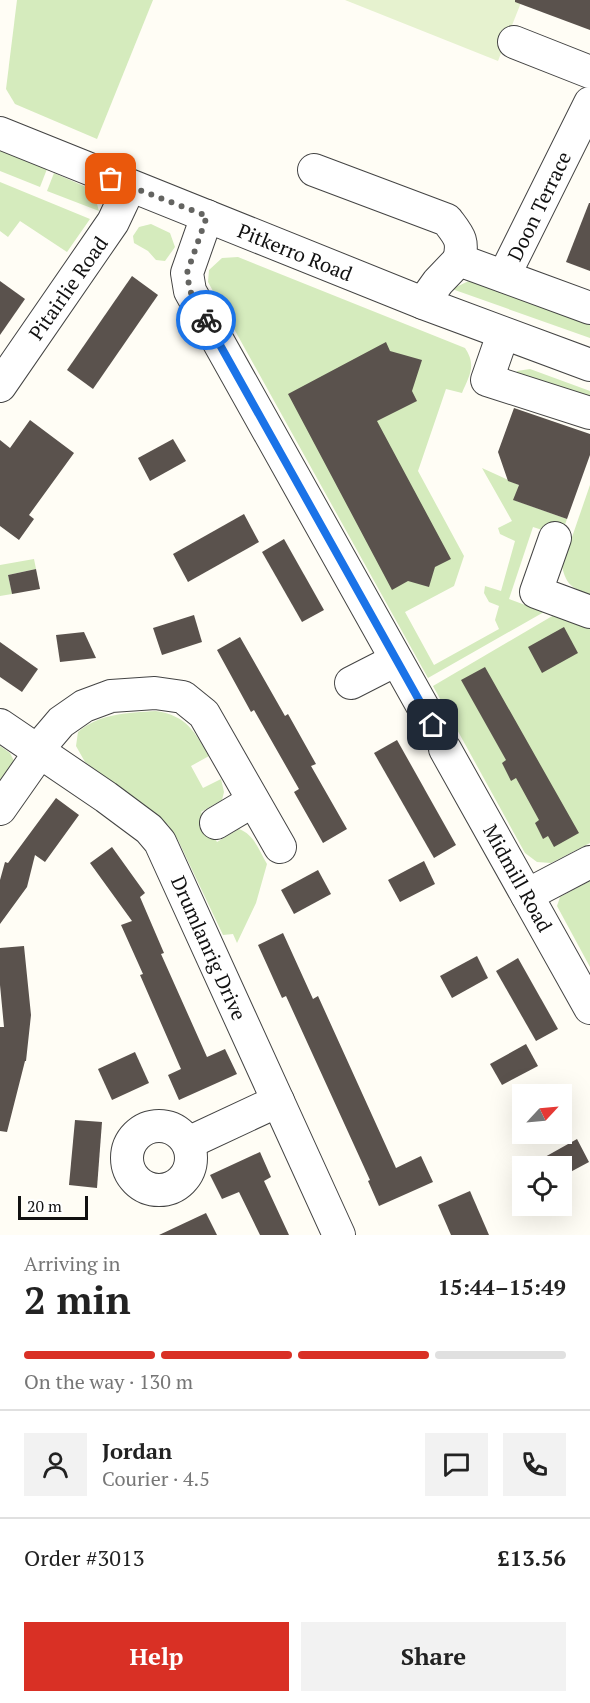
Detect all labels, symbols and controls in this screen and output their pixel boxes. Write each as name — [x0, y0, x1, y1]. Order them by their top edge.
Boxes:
street label: Doon Terrace — [501, 147, 577, 265]
pin — [85, 153, 136, 204]
icon: bag — [94, 162, 127, 195]
street label: Pitkerro Road — [234, 217, 356, 287]
street label: Pitairlie Road — [22, 231, 114, 345]
courier — [176, 290, 236, 350]
icon: bike — [190, 304, 223, 337]
pin — [407, 699, 458, 750]
icon: home — [416, 708, 449, 741]
street label: Midmill Road — [477, 819, 559, 937]
street label: Drumlanrig Drive — [165, 872, 253, 1024]
north arrow — [512, 1084, 572, 1144]
map controls — [512, 1084, 572, 1216]
button: locate — [512, 1156, 572, 1216]
scale bar — [18, 1193, 88, 1220]
text: 20 m — [27, 1195, 62, 1217]
text: Arriving in — [24, 1250, 120, 1277]
text: 15:44–15:49 — [438, 1272, 566, 1301]
text: 2 min — [24, 1273, 131, 1325]
text: On the way · 130 m — [24, 1368, 193, 1395]
button: person — [24, 1433, 87, 1496]
button: chat — [425, 1433, 488, 1496]
button: phone — [503, 1433, 566, 1496]
text: Jordan — [102, 1436, 172, 1465]
text: Courier · 4.5 — [102, 1465, 210, 1492]
text: Order #3013 — [24, 1543, 144, 1572]
text: £13.56 — [497, 1543, 566, 1572]
button: Help — [24, 1622, 289, 1691]
button: Share — [301, 1622, 566, 1691]

